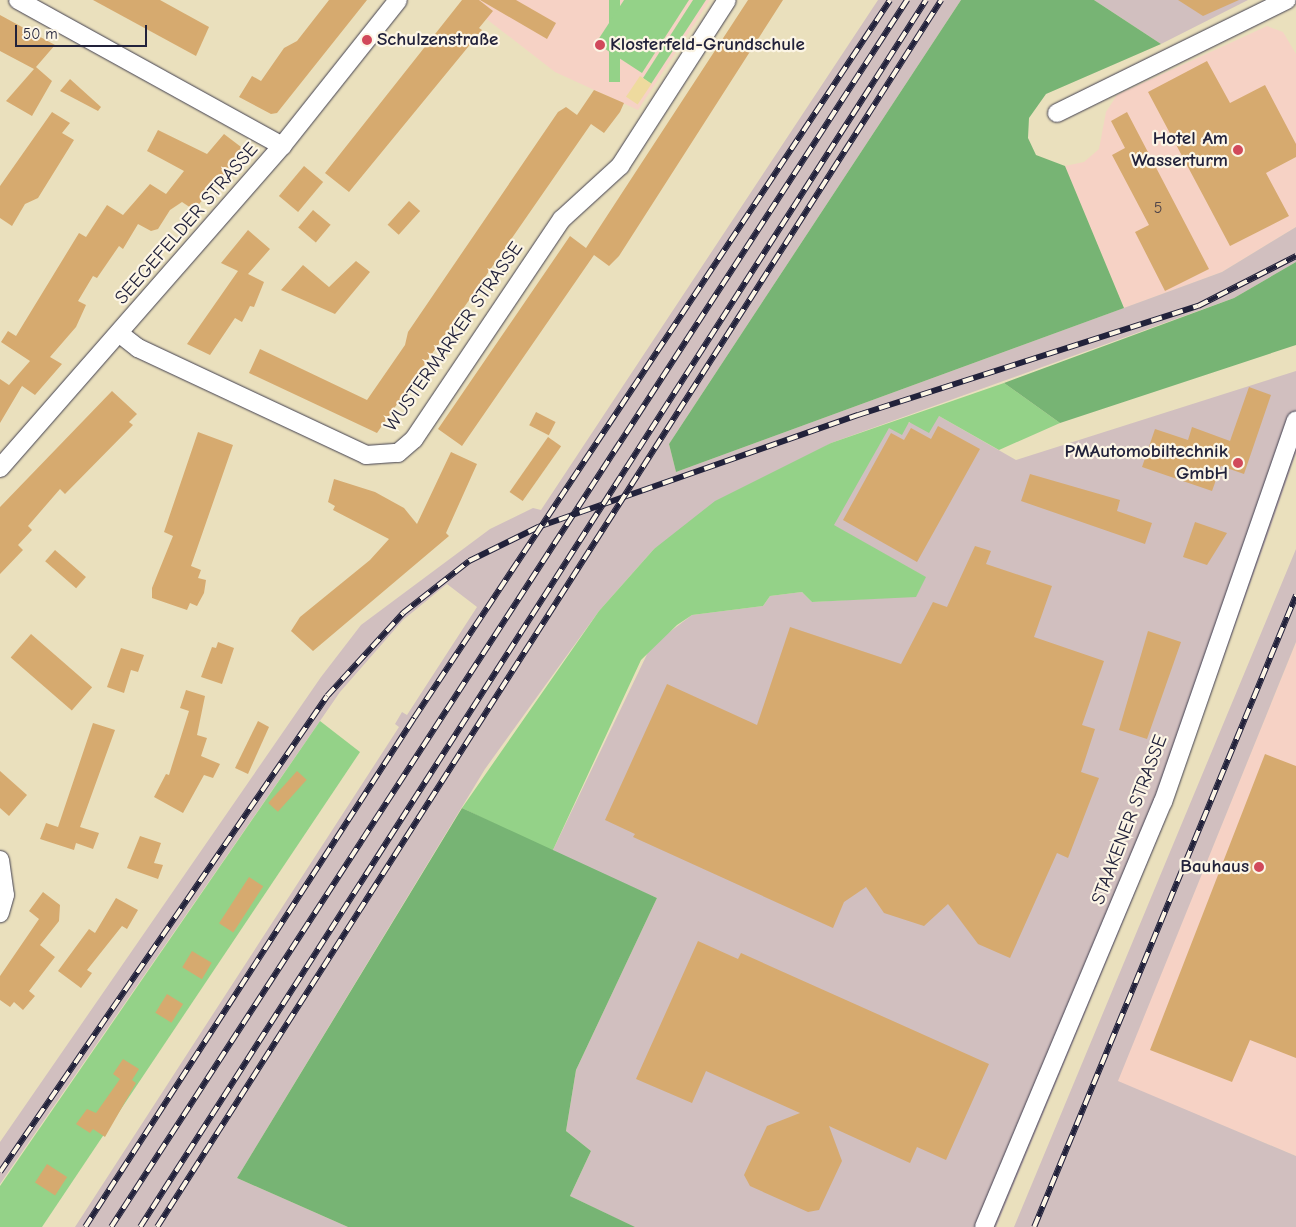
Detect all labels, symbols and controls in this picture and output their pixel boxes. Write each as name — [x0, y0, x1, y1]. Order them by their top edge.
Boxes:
scale bar — [18, 15, 150, 47]
text: 50 m — [23, 25, 58, 43]
place label: Schulzenstraße — [377, 29, 498, 51]
marker: Schulzenstraße — [361, 34, 373, 46]
place label: Klosterfeld-Grundschule — [610, 34, 805, 56]
marker: Klosterfeld-Grundschule — [594, 39, 606, 51]
place label: Hotel Am Wasserturm — [1131, 128, 1228, 172]
street label: SEEGEFELDER STRASSE — [111, 139, 263, 309]
marker: Hotel Am Wasserturm — [1232, 144, 1244, 156]
house number: 5 — [1154, 198, 1162, 218]
street label: WUSTERMARKER STRASSE — [380, 238, 528, 436]
place label: PMAutomobiltechnik GmbH — [1064, 441, 1228, 485]
marker: PMAutomobiltechnik GmbH — [1232, 457, 1244, 469]
street label: STAAKENER STRASSE — [1087, 732, 1173, 908]
place label: Bauhaus — [1180, 856, 1249, 878]
marker: Bauhaus — [1253, 861, 1265, 873]

